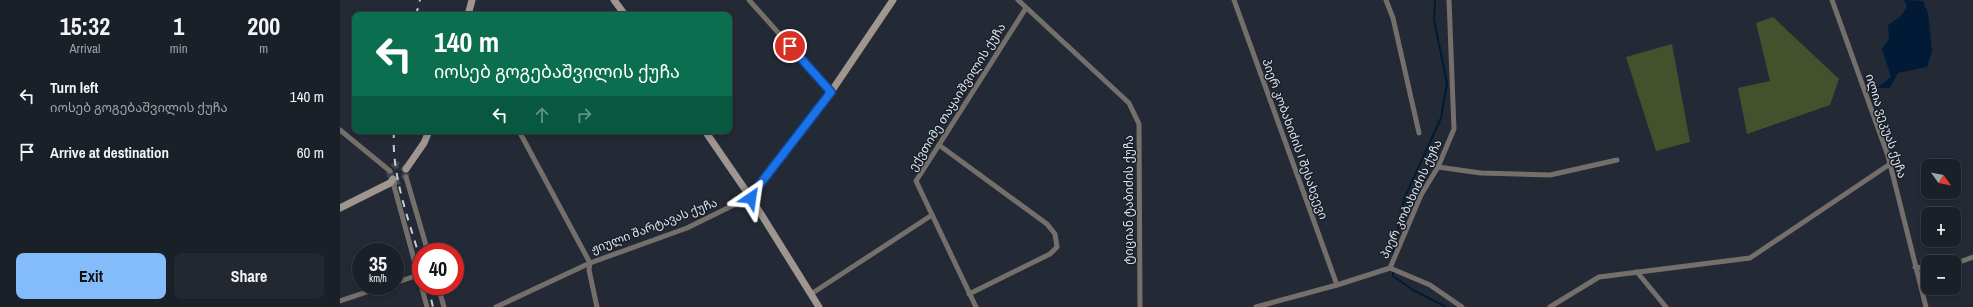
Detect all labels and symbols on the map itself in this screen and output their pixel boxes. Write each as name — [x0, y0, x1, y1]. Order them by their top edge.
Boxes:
street label: ექვთიმე თაყაიშვილის ქუჩა — [905, 20, 1009, 174]
pin — [773, 29, 807, 63]
street label: პიერ კობახიძის I შესახვევი — [1258, 56, 1332, 222]
street label: ილია ვეკუას ქუჩა — [1862, 72, 1910, 180]
street label: ტიციან ტაბიძის ქუჩა — [1121, 135, 1137, 265]
street label: პიერ კობახიძის ქუჩა — [1376, 137, 1446, 261]
north arrow — [1921, 159, 1961, 199]
position arrow — [730, 177, 772, 219]
street label: ჟიული შარტავას ქუჩა — [588, 194, 720, 258]
speed limit sign: 40 — [412, 243, 464, 295]

